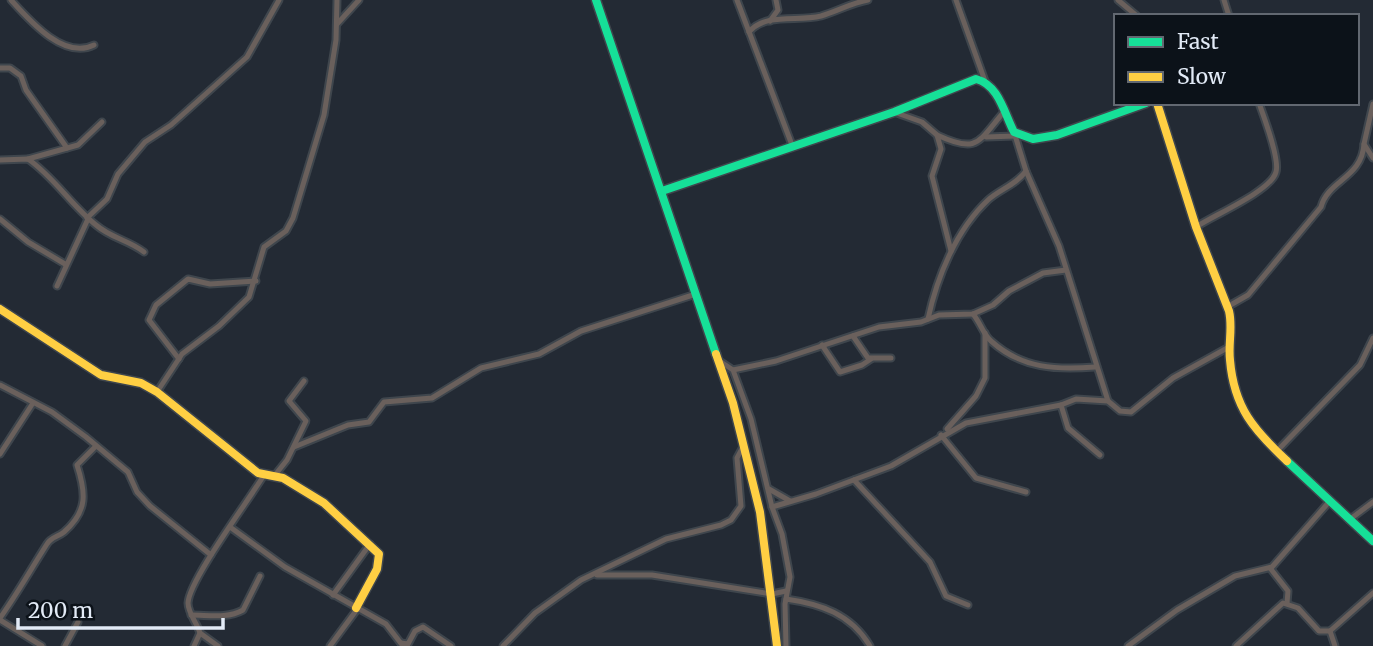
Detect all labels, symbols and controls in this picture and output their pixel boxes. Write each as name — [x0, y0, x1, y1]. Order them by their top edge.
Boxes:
legend — [1114, 14, 1359, 105]
text: Fast — [1177, 28, 1219, 55]
text: Slow — [1177, 63, 1226, 90]
scale bar — [18, 586, 222, 630]
text: 200 m — [28, 597, 93, 624]

